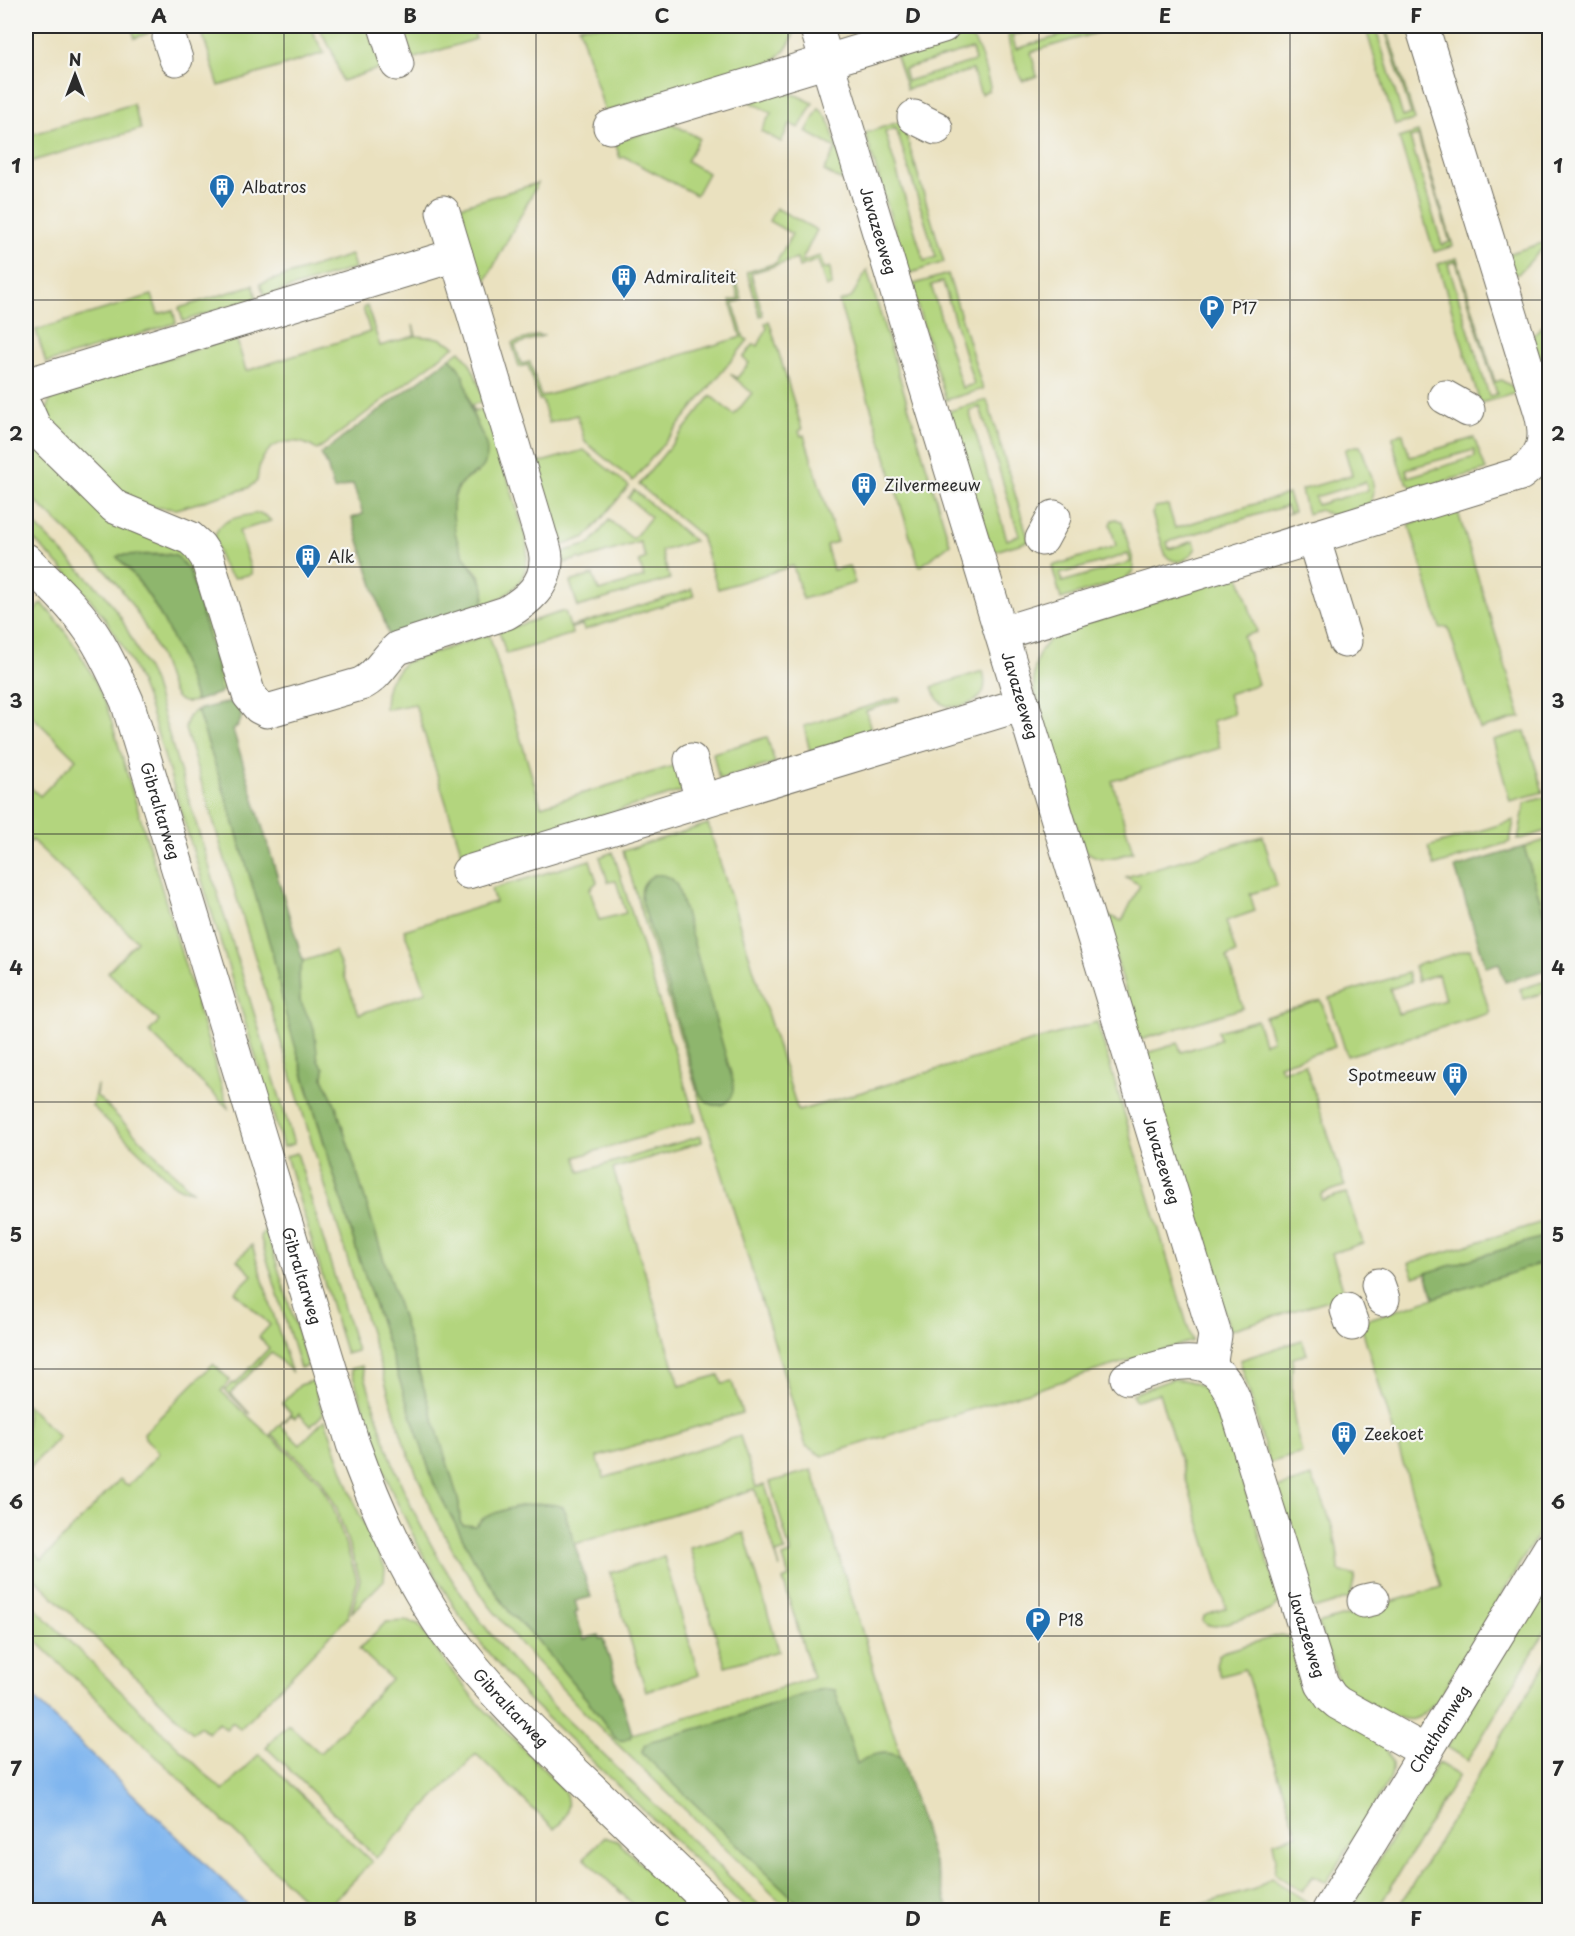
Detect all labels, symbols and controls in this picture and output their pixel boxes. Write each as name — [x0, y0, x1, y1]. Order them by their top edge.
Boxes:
text: A — [151, 0, 167, 30]
text: B — [403, 0, 417, 30]
text: C — [654, 0, 670, 30]
text: D — [905, 0, 921, 30]
text: E — [1159, 0, 1171, 30]
text: F — [1410, 0, 1422, 30]
north arrow — [45, 45, 105, 105]
text: N — [69, 47, 81, 71]
text: 1 — [11, 150, 21, 180]
text: 1 — [1553, 150, 1563, 180]
building icon: Albatros — [207, 172, 237, 210]
place label: Albatros — [242, 174, 306, 198]
street label: Javazeeweg — [855, 183, 904, 277]
building icon: Admiraliteit — [609, 262, 639, 300]
place label: Admiraliteit — [644, 264, 737, 288]
parking icon: P17 — [1197, 293, 1227, 331]
place label: P17 — [1232, 295, 1257, 319]
text: 2 — [9, 418, 23, 448]
text: 2 — [1551, 418, 1565, 448]
building icon: Zilvermeeuw — [849, 470, 879, 508]
place label: Zilvermeeuw — [884, 472, 981, 496]
building icon: Alk — [293, 542, 323, 580]
place label: Alk — [328, 544, 355, 568]
street label: Javazeeweg — [996, 648, 1046, 742]
text: 3 — [9, 685, 23, 715]
text: 3 — [1551, 685, 1565, 715]
street label: Gibraltarweg — [135, 759, 188, 863]
text: 4 — [9, 952, 23, 982]
text: 4 — [1551, 952, 1565, 982]
building icon: Spotmeeuw — [1440, 1060, 1470, 1098]
place label: Spotmeeuw — [1348, 1062, 1437, 1086]
street label: Javazeeweg — [1138, 1113, 1188, 1207]
text: 5 — [10, 1219, 22, 1249]
text: 5 — [1552, 1219, 1564, 1249]
street label: Gibraltarweg — [277, 1224, 329, 1327]
building icon: Zeekoet — [1329, 1419, 1359, 1457]
place label: Zeekoet — [1364, 1421, 1424, 1445]
text: 6 — [9, 1486, 23, 1516]
text: 6 — [1551, 1486, 1565, 1516]
street label: Javazeeweg — [1283, 1587, 1332, 1681]
parking icon: P18 — [1023, 1605, 1053, 1643]
place label: P18 — [1058, 1607, 1084, 1631]
street label: Gibraltarweg — [468, 1662, 555, 1752]
street label: Chathamweg — [1402, 1680, 1475, 1777]
text: 7 — [10, 1753, 22, 1783]
text: 7 — [1552, 1753, 1564, 1783]
text: A — [151, 1903, 167, 1933]
text: B — [403, 1903, 417, 1933]
text: C — [654, 1903, 670, 1933]
text: D — [905, 1903, 921, 1933]
text: E — [1159, 1903, 1171, 1933]
text: F — [1410, 1903, 1422, 1933]

